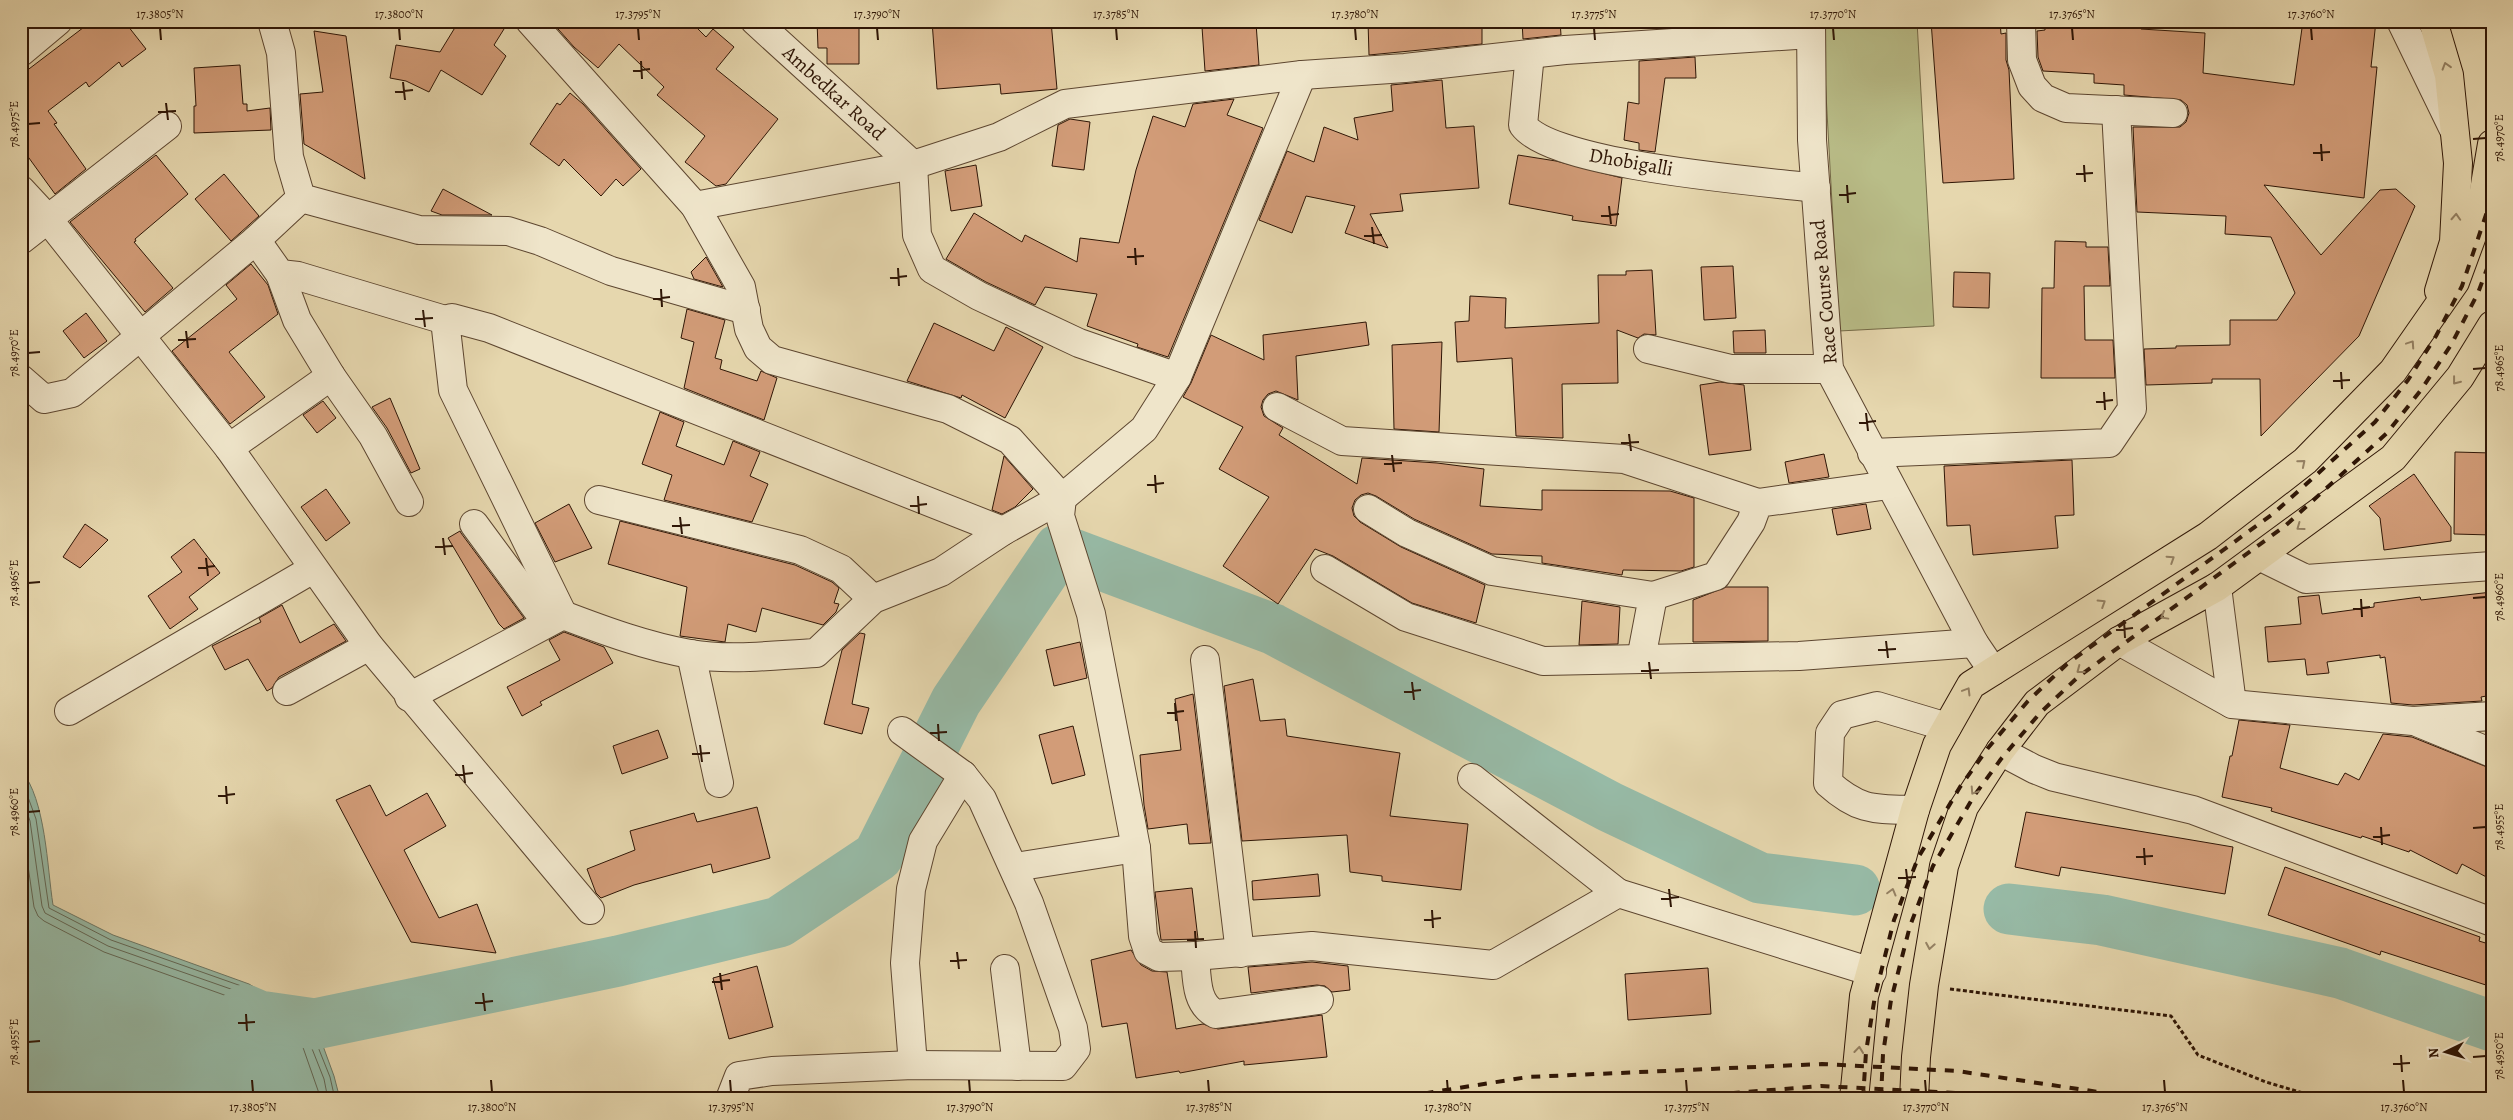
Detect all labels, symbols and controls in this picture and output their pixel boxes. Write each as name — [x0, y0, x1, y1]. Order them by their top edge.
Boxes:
text: 17.3805°N — [136, 6, 184, 22]
text: 17.3800°N — [375, 6, 424, 22]
text: 17.3795°N — [615, 6, 661, 22]
text: 17.3790°N — [854, 6, 901, 22]
text: 17.3785°N — [1093, 6, 1139, 22]
text: 17.3780°N — [1331, 6, 1379, 22]
text: 17.3775°N — [1571, 6, 1617, 22]
text: 17.3770°N — [1810, 6, 1857, 22]
text: 17.3765°N — [2049, 6, 2095, 22]
text: 17.3760°N — [2287, 6, 2335, 22]
street label: Ambedkar Road — [776, 39, 891, 147]
one-way arrow — [2442, 62, 2452, 70]
text: 78.4975°E — [6, 101, 22, 147]
text: 78.4970°E — [2491, 114, 2507, 162]
street label: Dhobigalli — [1587, 141, 1675, 183]
one-way arrow — [2450, 212, 2461, 220]
street label: Race Course Road — [1804, 218, 1844, 366]
text: 78.4970°E — [6, 329, 22, 377]
one-way arrow — [2405, 340, 2414, 349]
text: 78.4965°E — [2491, 345, 2507, 391]
one-way arrow — [2454, 375, 2462, 384]
one-way arrow — [2296, 460, 2305, 469]
one-way arrow — [2297, 522, 2306, 530]
one-way arrow — [2166, 556, 2175, 566]
text: 78.4965°E — [6, 560, 22, 606]
text: 78.4960°E — [2491, 573, 2507, 621]
one-way arrow — [2097, 600, 2106, 609]
one-way arrow — [2161, 610, 2170, 620]
one-way arrow — [2077, 665, 2086, 673]
one-way arrow — [1960, 688, 1970, 697]
one-way arrow — [1971, 786, 1980, 795]
text: 78.4960°E — [6, 788, 22, 836]
text: 78.4955°E — [2491, 804, 2507, 850]
one-way arrow — [1887, 888, 1897, 896]
one-way arrow — [1926, 942, 1936, 951]
text: 78.4955°E — [6, 1019, 22, 1065]
north arrow — [2420, 1028, 2470, 1078]
text: 78.4950°E — [2491, 1032, 2507, 1080]
one-way arrow — [1853, 1046, 1864, 1054]
text: N — [2424, 1047, 2443, 1059]
text: 17.3805°N — [229, 1099, 277, 1115]
text: 17.3800°N — [468, 1099, 517, 1115]
text: 17.3795°N — [708, 1099, 754, 1115]
text: 17.3790°N — [947, 1099, 994, 1115]
text: 17.3785°N — [1186, 1099, 1232, 1115]
text: 17.3780°N — [1424, 1099, 1472, 1115]
text: 17.3775°N — [1664, 1099, 1710, 1115]
text: 17.3770°N — [1903, 1099, 1950, 1115]
text: 17.3765°N — [2142, 1099, 2188, 1115]
text: 17.3760°N — [2380, 1099, 2428, 1115]

